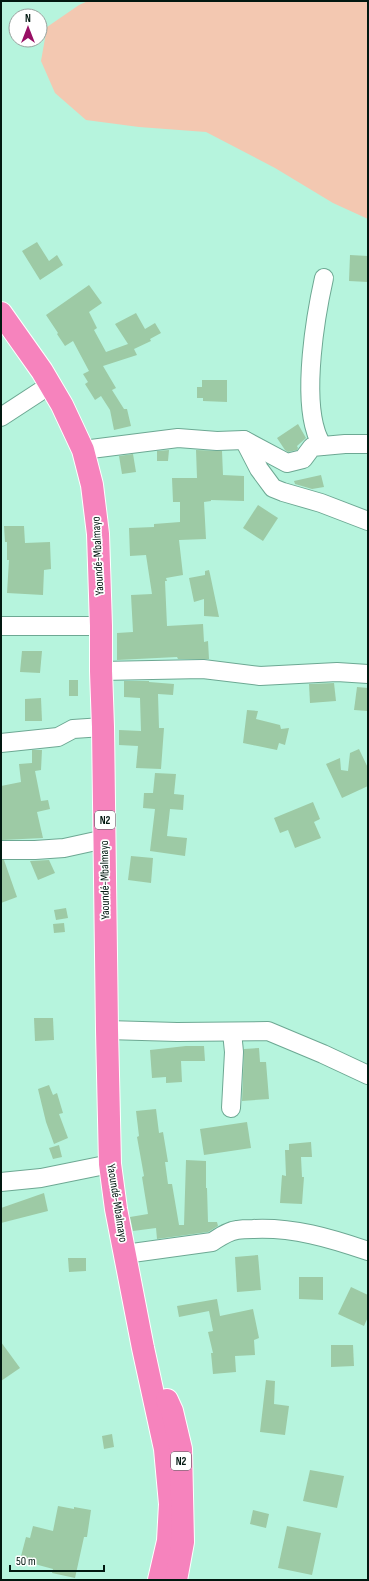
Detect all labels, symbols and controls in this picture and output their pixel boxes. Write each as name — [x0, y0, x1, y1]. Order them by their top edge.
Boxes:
north arrow — [8, 8, 48, 48]
text: N — [25, 12, 31, 25]
street label: Yaoundé-Mbalmayo — [88, 516, 108, 596]
road number: N2 — [95, 811, 115, 829]
street label: Yaoundé-Mbalmayo — [97, 840, 113, 920]
street label: Yaoundé-Mbalmayo — [103, 1163, 131, 1243]
road number: N2 — [171, 1452, 191, 1470]
scale bar — [10, 1547, 104, 1573]
text: 50 m — [16, 1554, 36, 1569]

